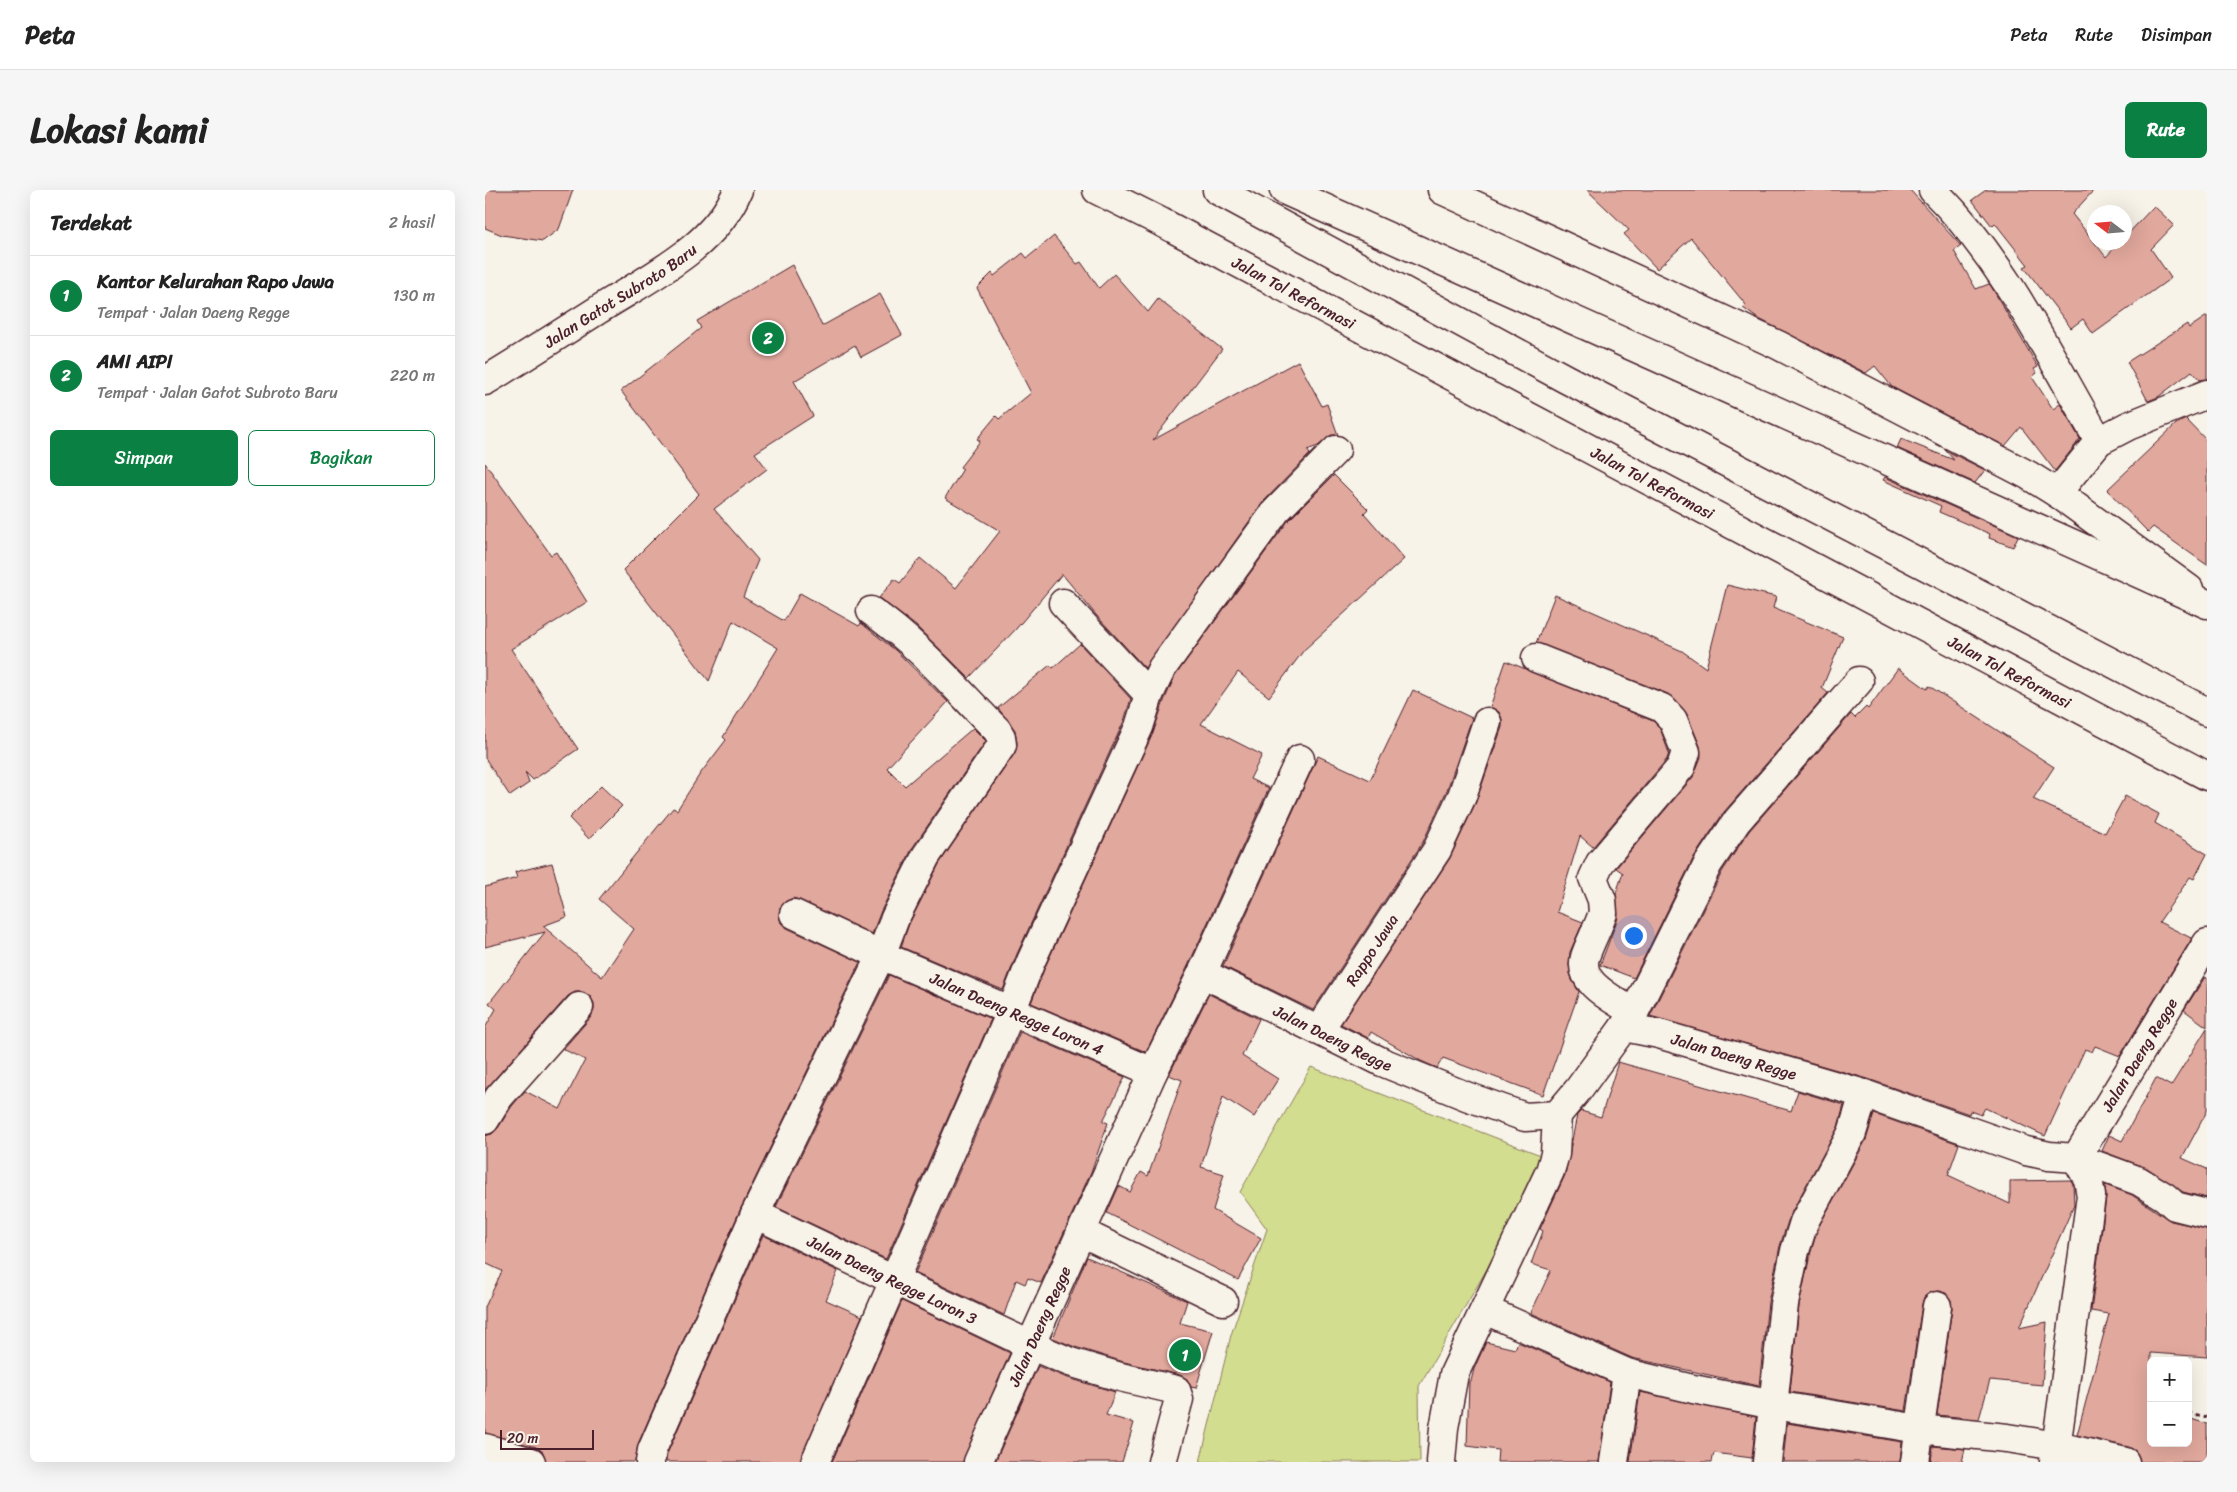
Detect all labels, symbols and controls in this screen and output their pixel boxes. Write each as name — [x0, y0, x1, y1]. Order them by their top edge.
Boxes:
text: Peta — [25, 14, 74, 56]
text: Peta — [2010, 19, 2047, 51]
text: Rute — [2075, 19, 2113, 51]
text: Disimpan — [2141, 19, 2212, 51]
text: Lokasi kami — [30, 99, 208, 161]
button: Rute — [2125, 102, 2207, 158]
text: Terdekat — [50, 204, 132, 242]
north arrow — [2087, 205, 2132, 250]
text: 2 hasil — [389, 208, 435, 237]
street label: Jalan Gatot Subroto Baru — [537, 235, 704, 356]
street label: Jalan Tol Reformasi — [1226, 247, 1362, 337]
text: Kantor Kelurahan Rapo Jawa — [97, 265, 334, 298]
text: 1 — [63, 281, 69, 310]
text: 130 m — [393, 281, 435, 310]
text: Tempat · Jalan Daeng Regge — [97, 298, 290, 327]
pin: 2 — [752, 319, 784, 357]
text: AMI AIPI — [97, 345, 173, 378]
text: 2 — [61, 361, 71, 390]
text: 220 m — [390, 361, 435, 390]
text: Tempat · Jalan Gatot Subroto Baru — [97, 378, 338, 407]
button: Simpan — [50, 430, 238, 486]
button: Bagikan — [248, 430, 435, 486]
street label: Jalan Tol Reformasi — [1585, 437, 1720, 527]
street label: Jalan Tol Reformasi — [1942, 626, 2077, 717]
street label: Rappo Jawa — [1337, 908, 1406, 992]
your location — [1621, 923, 1647, 949]
street label: Jalan Daeng Regge Loron 4 — [924, 963, 1108, 1064]
street label: Jalan Daeng Regge — [2092, 992, 2185, 1118]
street label: Jalan Daeng Regge — [1268, 996, 1397, 1079]
street label: Jalan Daeng Regge — [1667, 1024, 1801, 1088]
street label: Jalan Daeng Regge Loron 3 — [801, 1226, 982, 1332]
street label: Jalan Daeng Regge — [999, 1261, 1079, 1392]
pin: 1 — [1169, 1336, 1201, 1374]
map controls — [2147, 1357, 2192, 1447]
button: + — [2147, 1357, 2192, 1402]
button: − — [2147, 1402, 2192, 1447]
text: 20 m — [507, 1426, 538, 1451]
scale bar — [500, 1427, 594, 1450]

